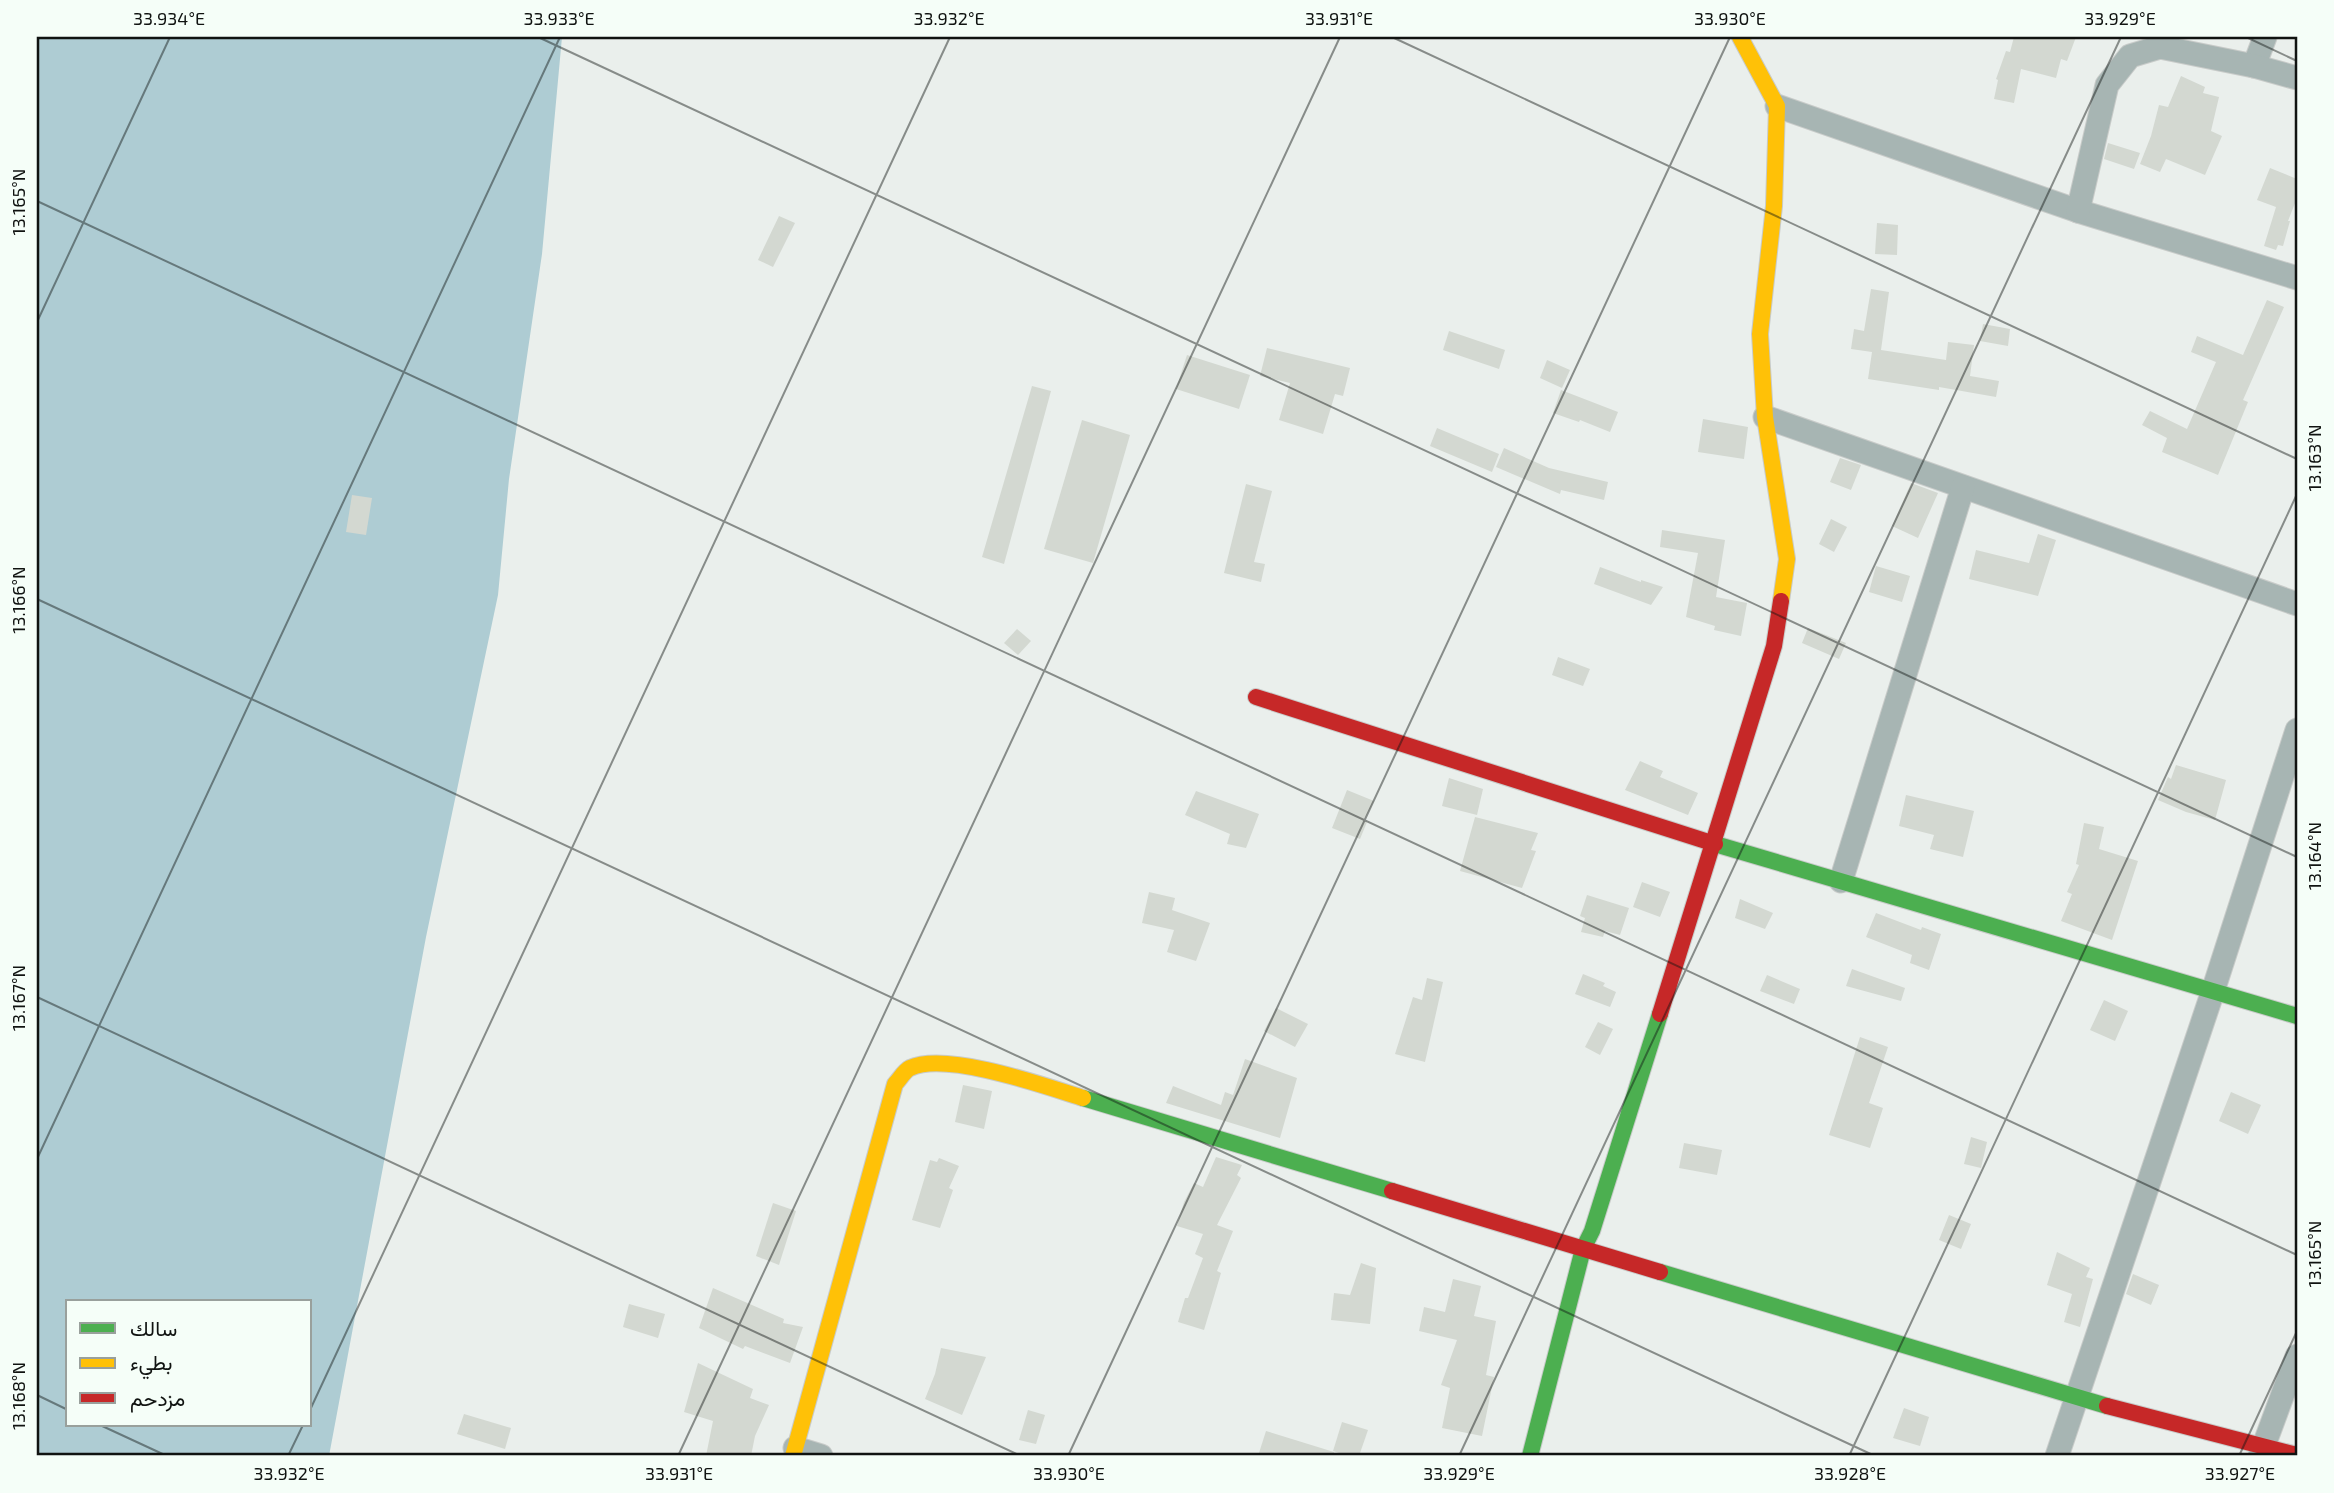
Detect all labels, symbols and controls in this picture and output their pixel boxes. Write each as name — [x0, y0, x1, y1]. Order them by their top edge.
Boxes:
text: 33.934°E — [133, 7, 205, 29]
text: 33.933°E — [523, 7, 595, 29]
text: 33.932°E — [913, 7, 985, 29]
text: 33.931°E — [1305, 7, 1373, 29]
text: 33.930°E — [1694, 7, 1766, 29]
text: 33.929°E — [2084, 7, 2156, 29]
text: 13.165°N — [7, 169, 29, 235]
text: 13.163°N — [2303, 424, 2325, 492]
text: 13.166°N — [7, 566, 29, 634]
text: 13.164°N — [2303, 822, 2325, 890]
text: 13.167°N — [7, 965, 29, 1031]
text: 13.165°N — [2303, 1221, 2325, 1287]
legend — [66, 1300, 312, 1426]
text: سالك — [130, 1315, 177, 1340]
text: بطيء — [130, 1349, 173, 1380]
text: 13.168°N — [7, 1362, 29, 1430]
text: مزدحم — [130, 1385, 185, 1413]
text: 33.932°E — [253, 1462, 325, 1484]
text: 33.931°E — [645, 1462, 713, 1484]
text: 33.930°E — [1033, 1462, 1105, 1484]
text: 33.929°E — [1423, 1462, 1495, 1484]
text: 33.928°E — [1814, 1462, 1886, 1484]
text: 33.927°E — [2205, 1462, 2275, 1484]

